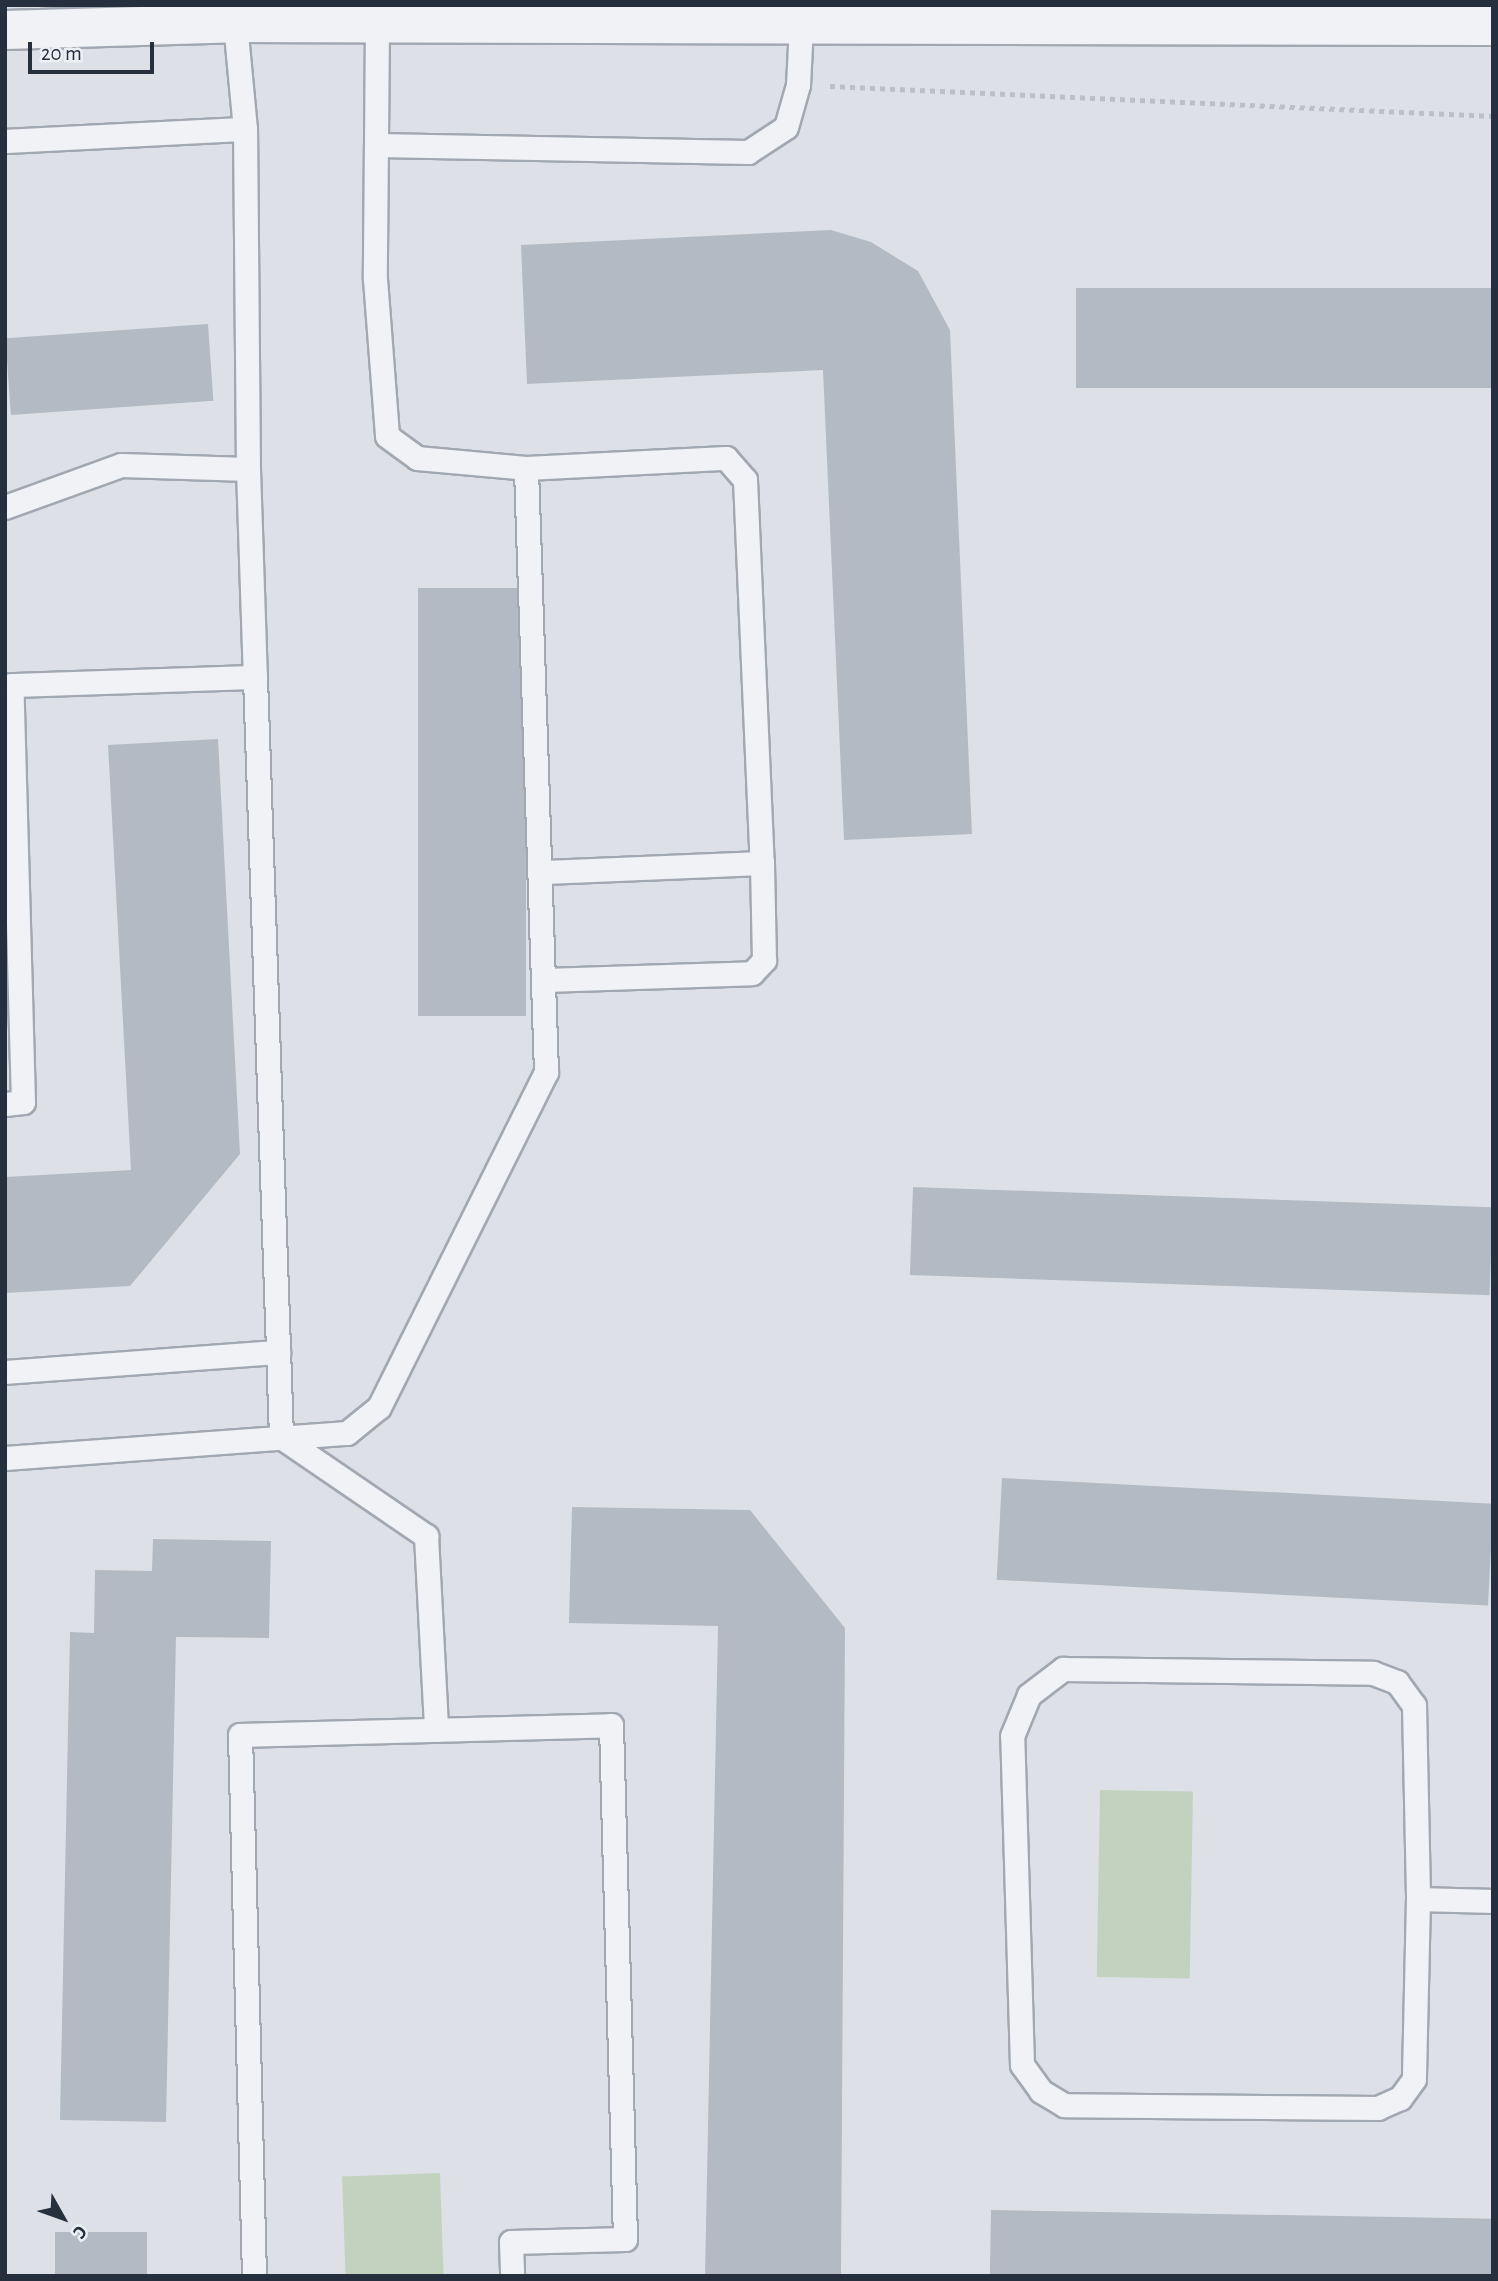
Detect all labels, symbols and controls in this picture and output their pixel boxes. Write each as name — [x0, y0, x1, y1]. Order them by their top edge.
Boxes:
scale bar — [32, 28, 158, 72]
text: 20 m — [41, 43, 82, 64]
north arrow — [28, 2183, 98, 2253]
text: С — [69, 2222, 90, 2242]

